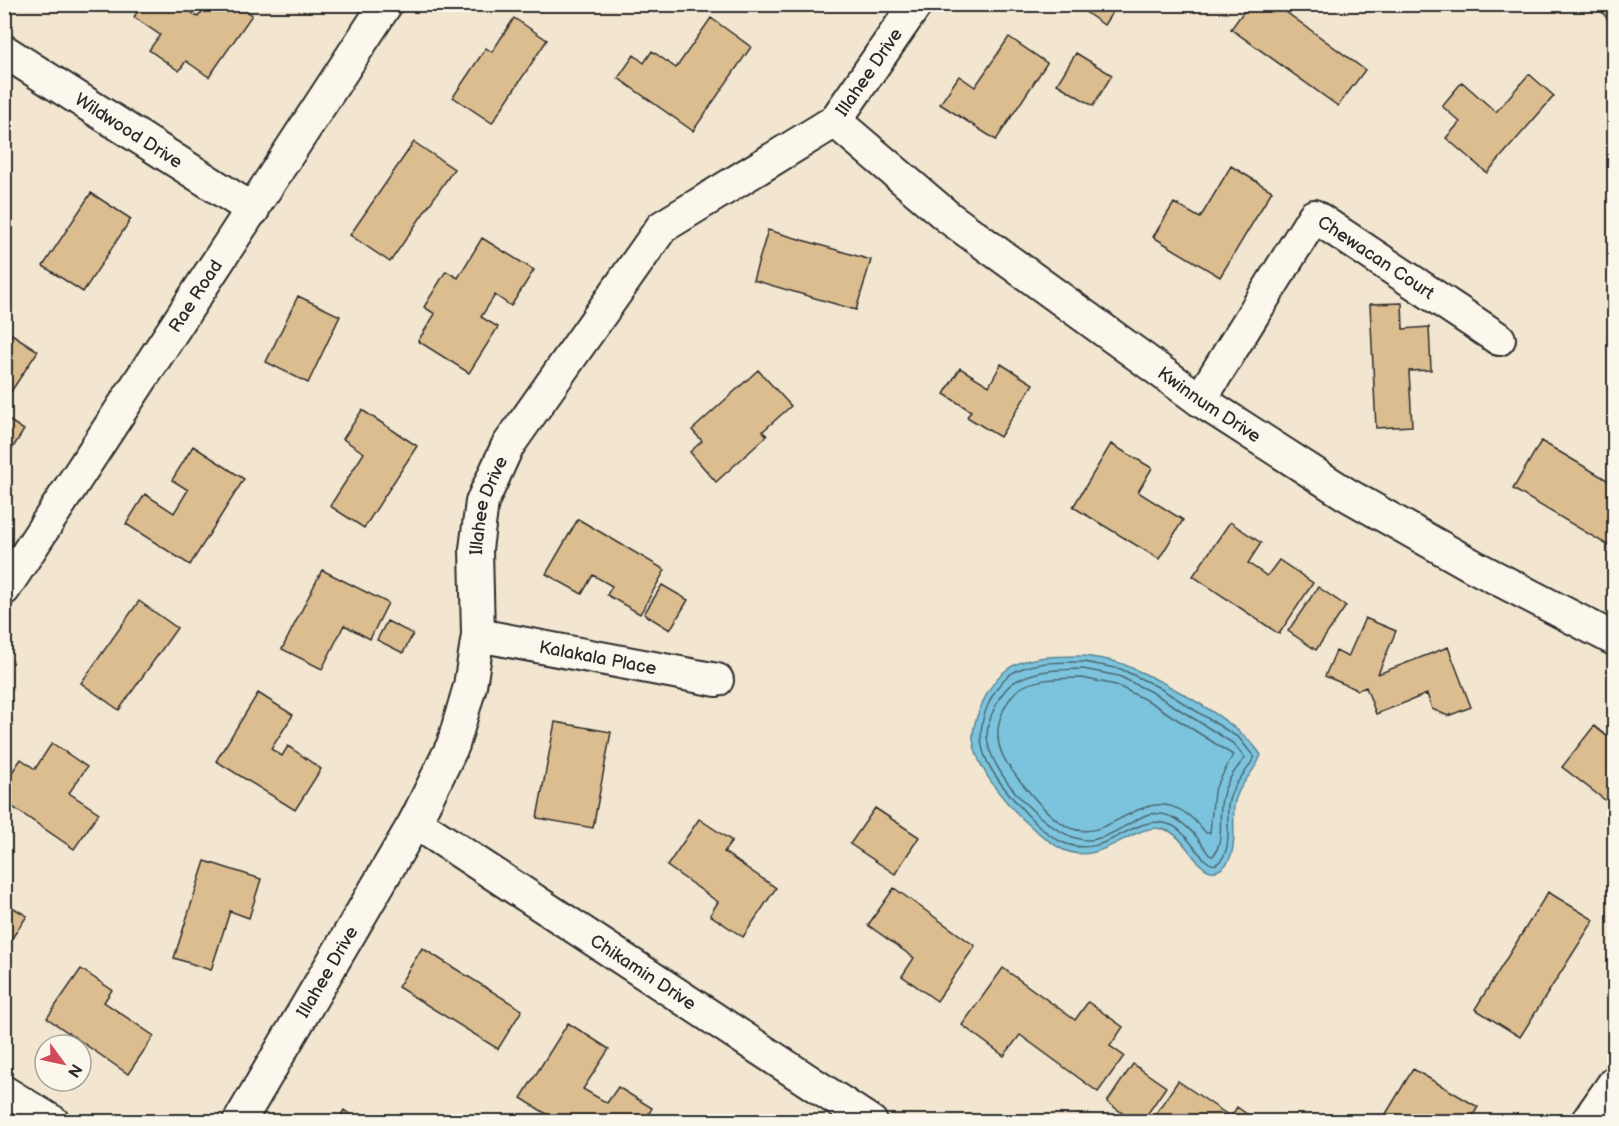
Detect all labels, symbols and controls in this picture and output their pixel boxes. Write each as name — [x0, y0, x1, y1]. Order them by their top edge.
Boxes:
street label: Illahee Drive — [831, 24, 907, 120]
street label: Wildwood Drive — [71, 89, 187, 173]
street label: Chewacan Court — [1314, 211, 1439, 304]
street label: Rae Road — [164, 256, 227, 336]
street label: Kwinnum Drive — [1154, 362, 1265, 447]
street label: Illahee Drive — [466, 453, 512, 555]
street label: Kalakala Place — [537, 636, 659, 679]
street label: Illahee Drive — [292, 922, 362, 1021]
street label: Chikamin Drive — [586, 930, 700, 1015]
north arrow — [33, 1033, 93, 1093]
text: N — [63, 1060, 86, 1081]

